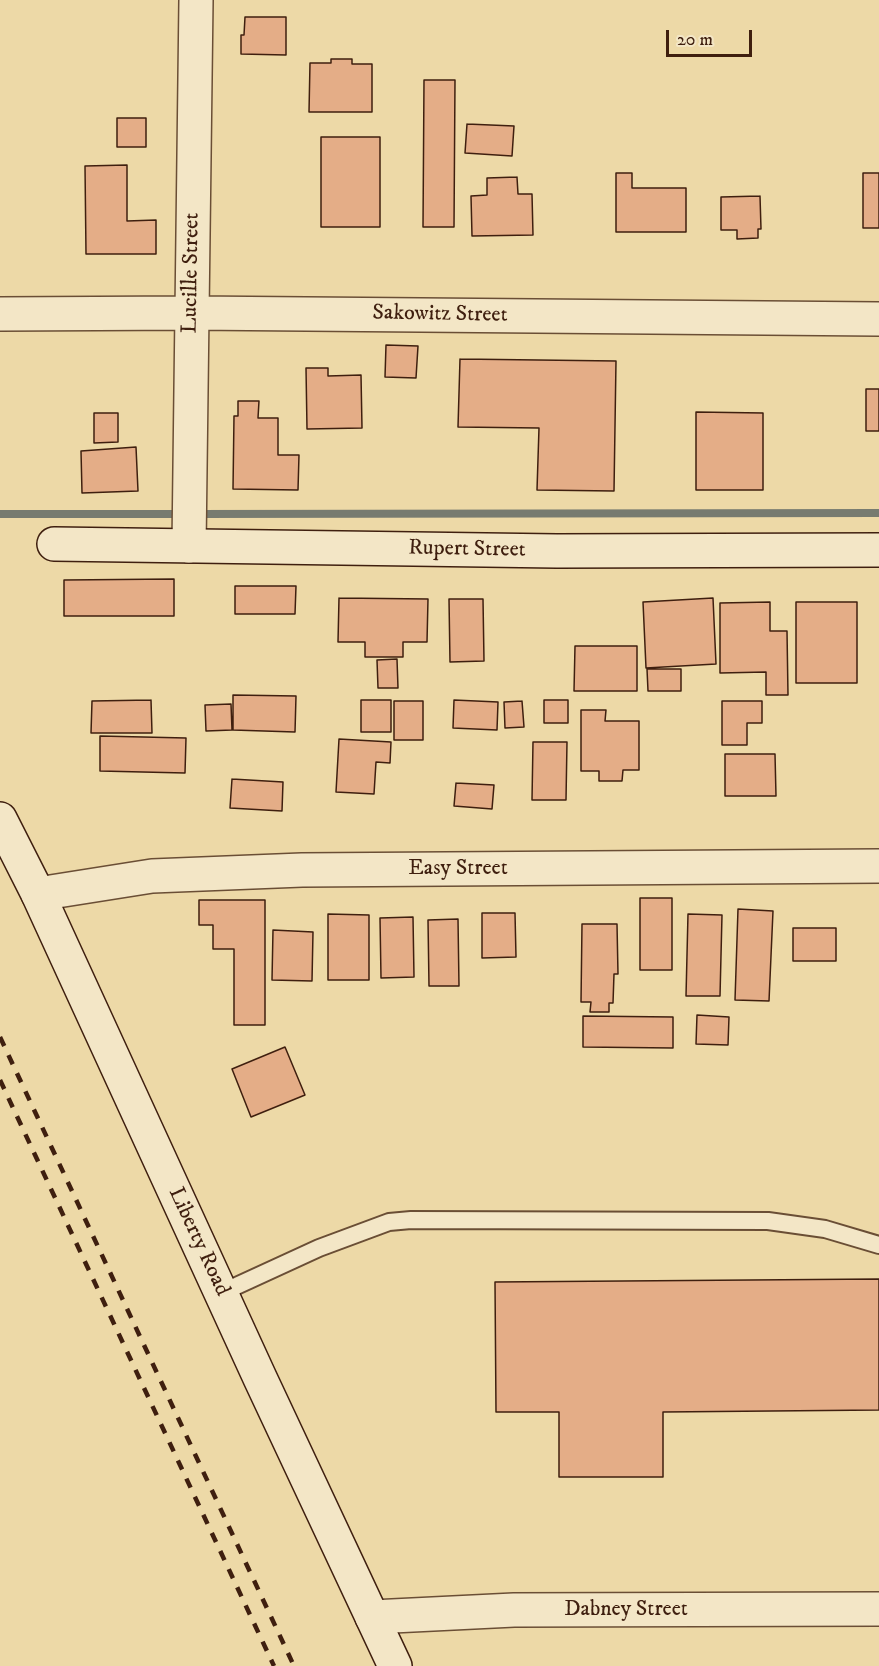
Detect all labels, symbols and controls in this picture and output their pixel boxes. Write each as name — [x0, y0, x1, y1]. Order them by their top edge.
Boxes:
scale bar — [669, 18, 754, 56]
text: 20 m — [677, 29, 713, 51]
street label: Lucille Street — [178, 212, 206, 334]
street label: Sakowitz Street — [372, 301, 508, 329]
street label: Rupert Street — [408, 536, 526, 564]
street label: Easy Street — [408, 856, 508, 882]
street label: Liberty Road — [161, 1183, 235, 1301]
street label: Dabney Street — [564, 1597, 688, 1623]

